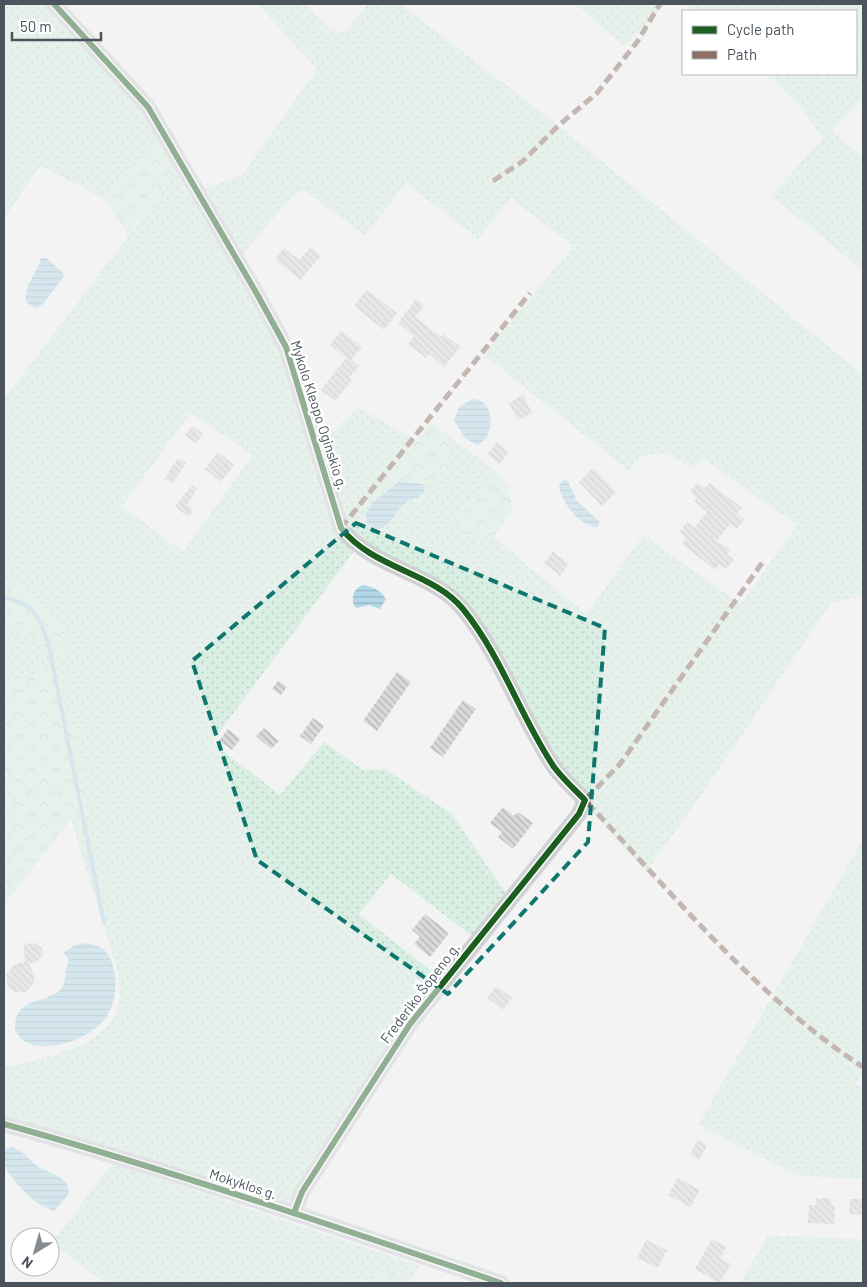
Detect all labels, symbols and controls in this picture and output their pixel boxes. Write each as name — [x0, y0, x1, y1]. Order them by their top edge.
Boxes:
scale bar — [12, 10, 101, 42]
legend — [682, 10, 857, 75]
text: 50 m — [20, 17, 52, 35]
text: Cycle path — [727, 20, 794, 38]
text: Path — [727, 45, 757, 63]
street label: Mykolo Kleopo Oginskio g. — [287, 338, 352, 492]
street label: Frederiko Šopeno g. — [376, 939, 463, 1046]
street label: Mokyklos g. — [207, 1165, 279, 1202]
north arrow — [10, 1227, 60, 1277]
text: N — [18, 1253, 36, 1272]

